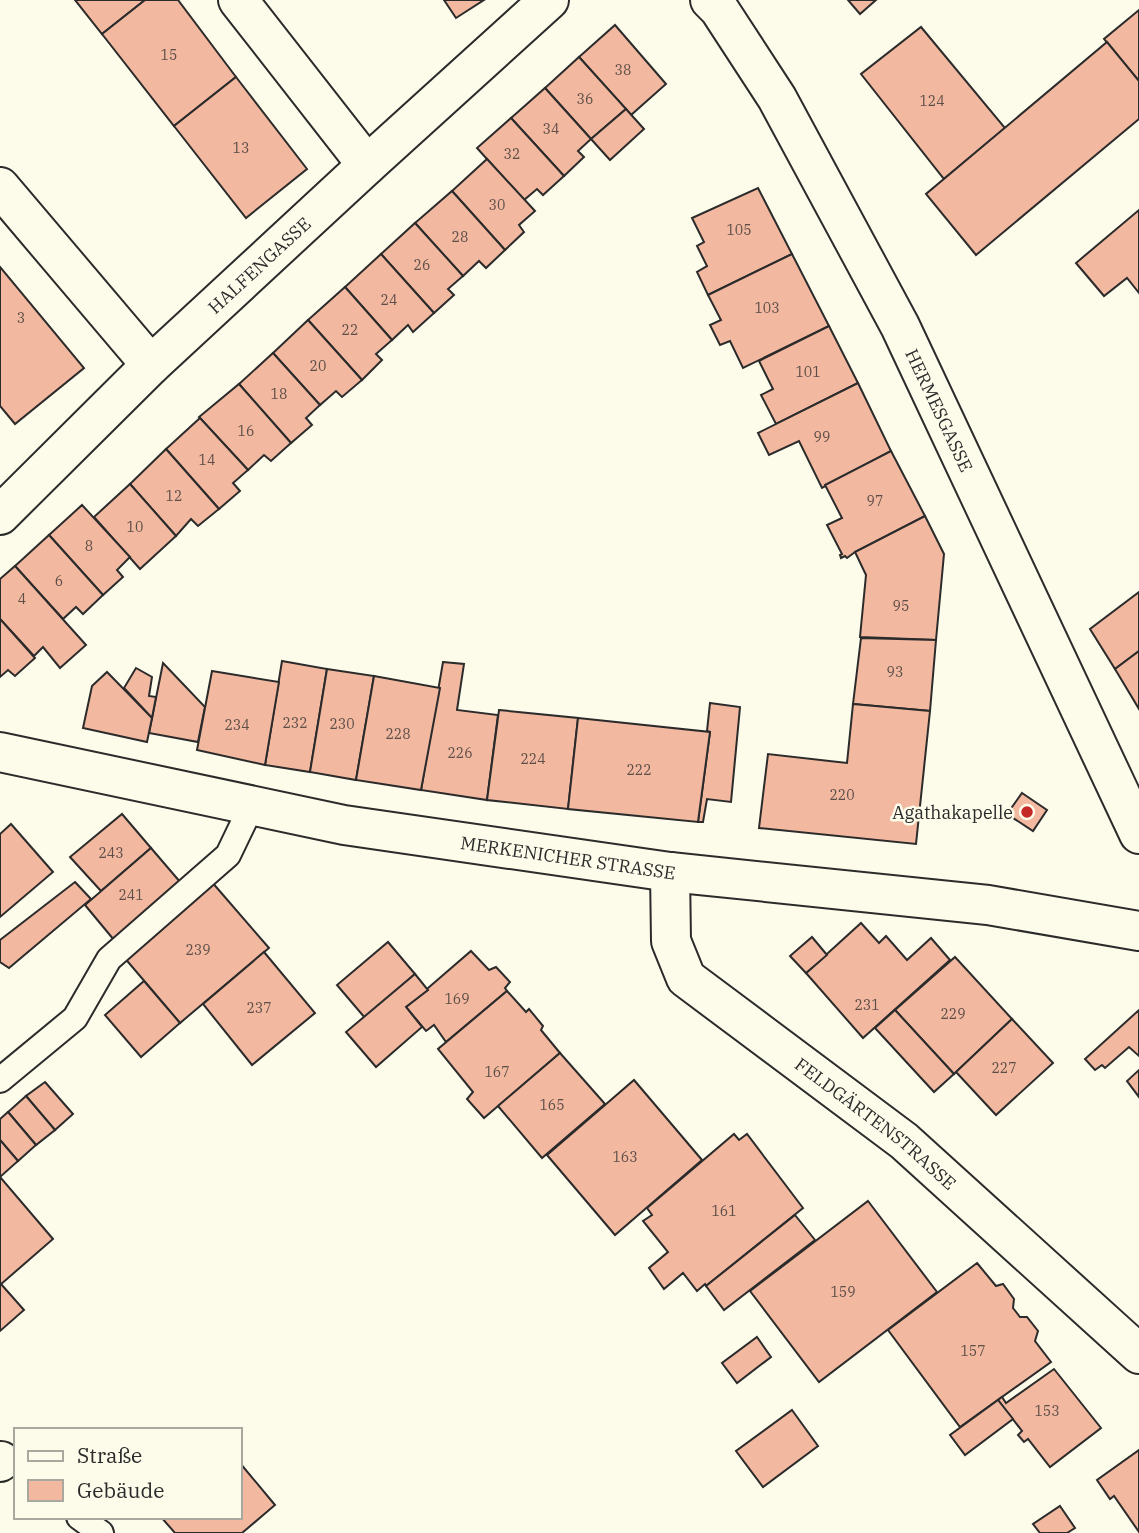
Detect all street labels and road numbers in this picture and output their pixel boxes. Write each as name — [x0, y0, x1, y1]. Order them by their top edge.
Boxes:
street label: HALFENGASSE — [203, 212, 315, 318]
street label: HERMESGASSE — [901, 345, 978, 475]
street label: MERKENICHER STRASSE — [459, 830, 677, 884]
street label: FELDGÄRTENSTRASSE — [791, 1052, 961, 1194]

